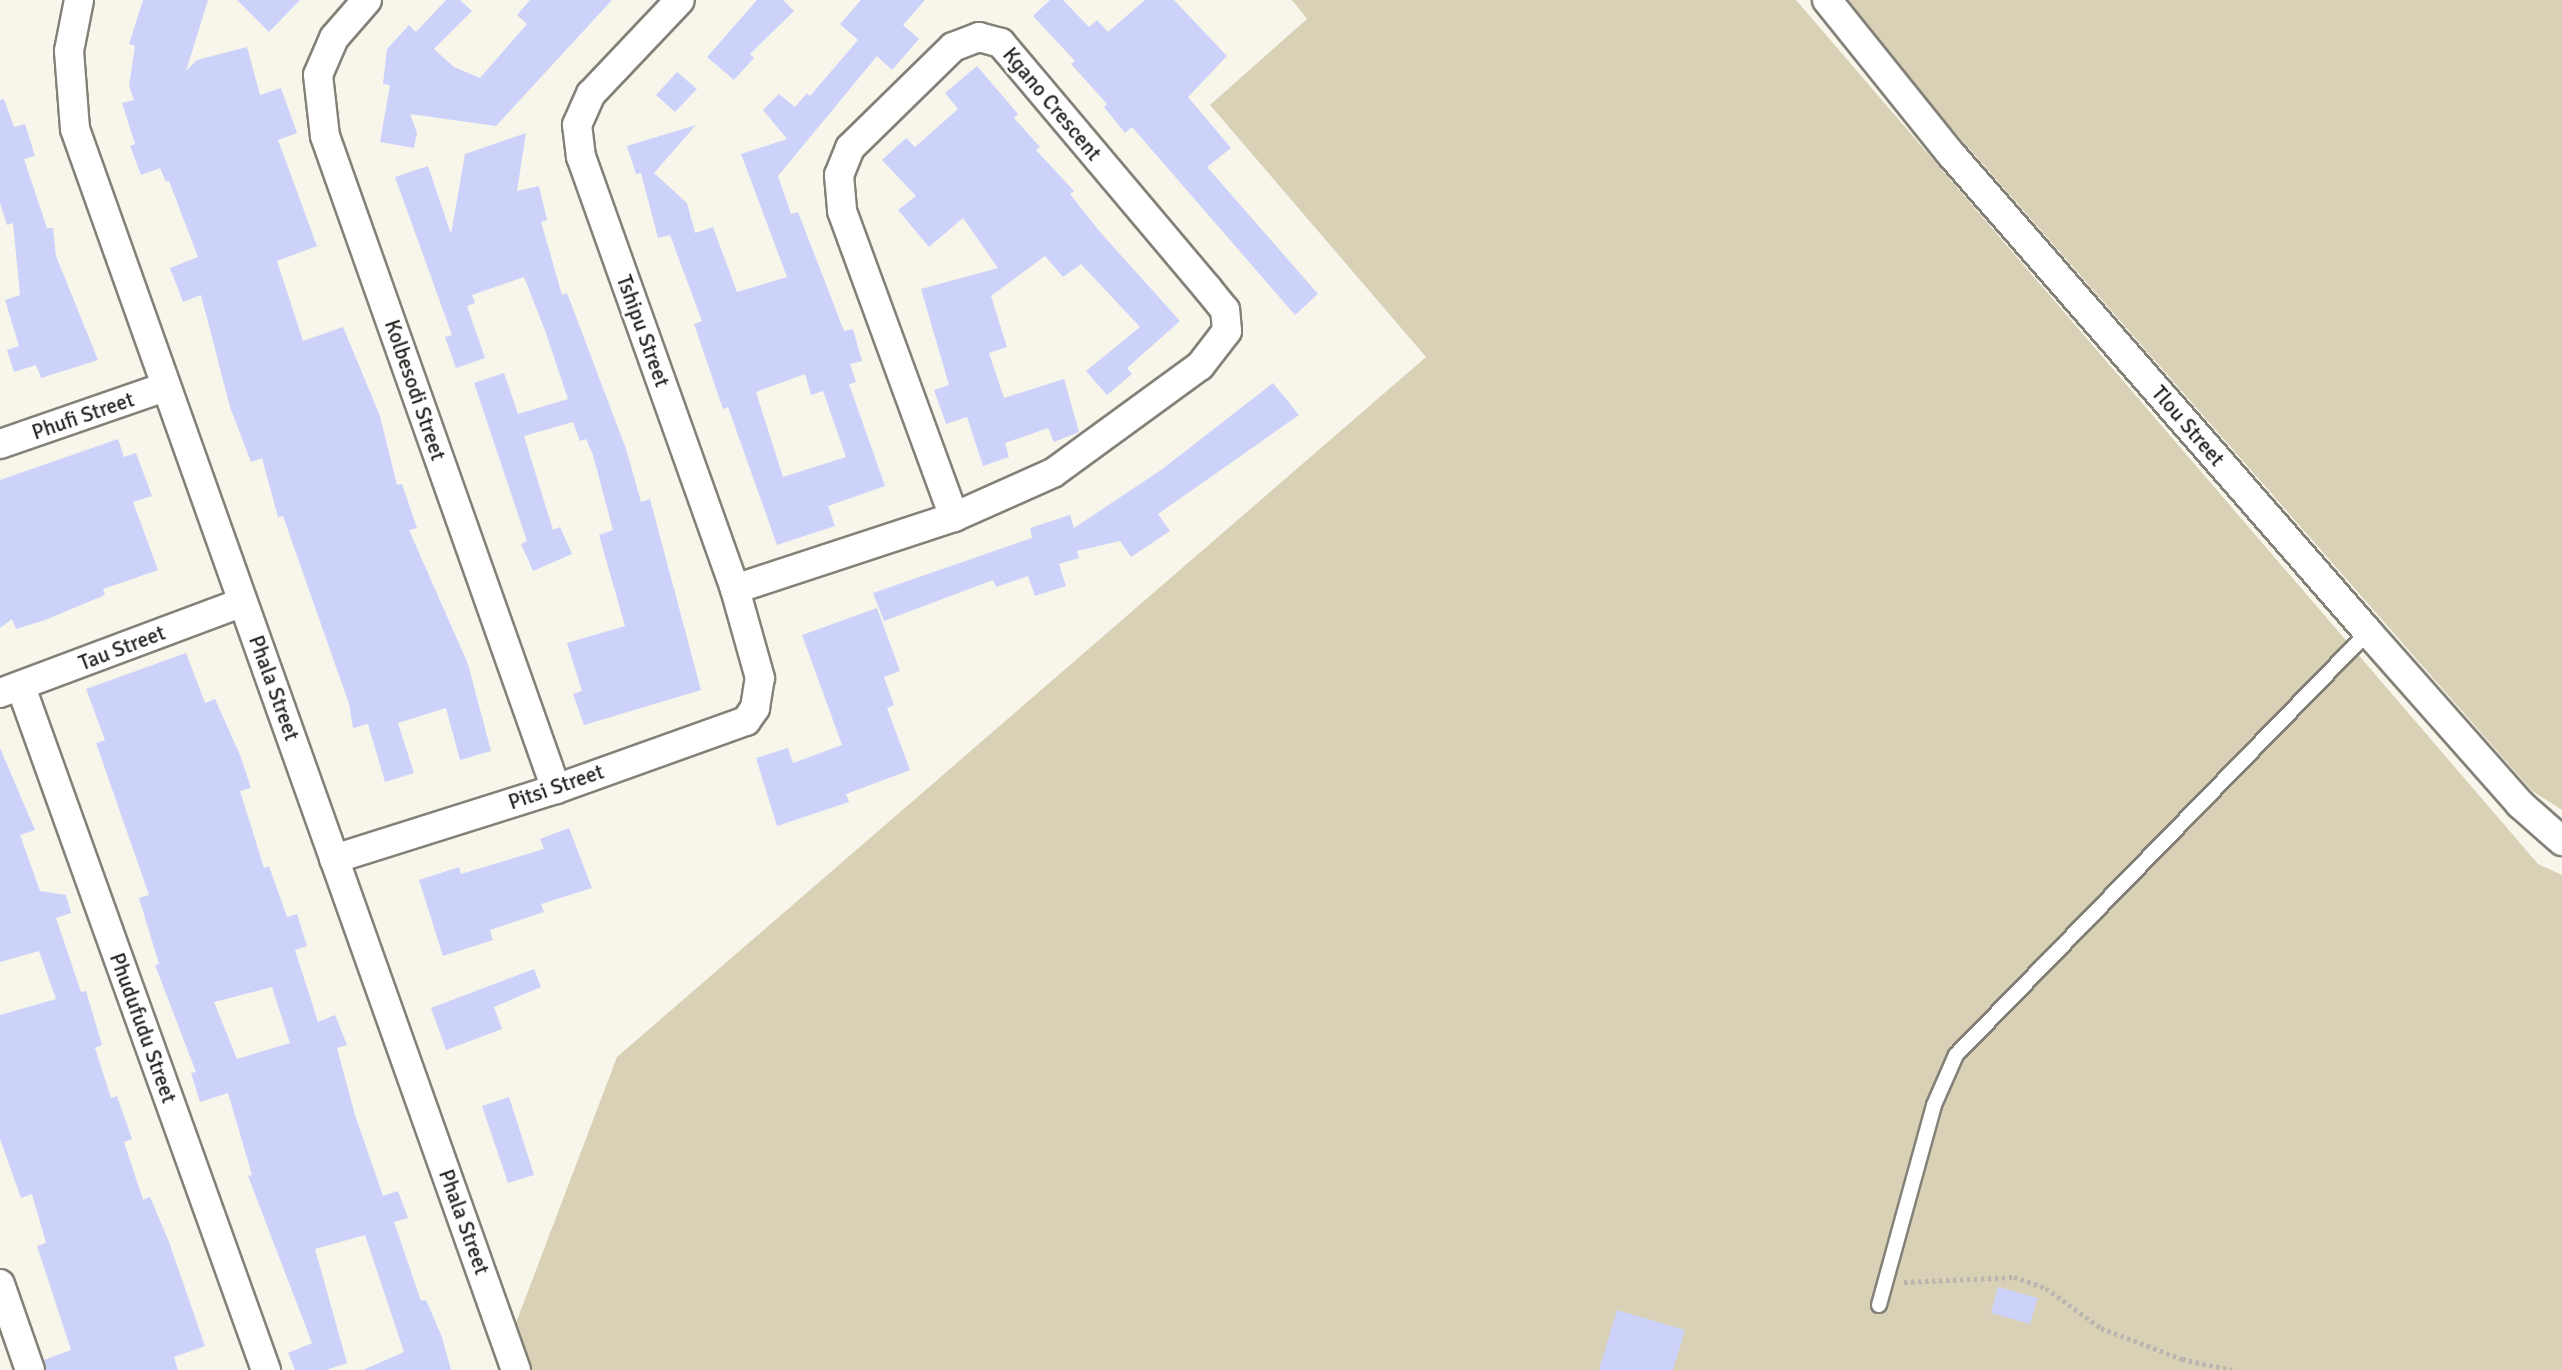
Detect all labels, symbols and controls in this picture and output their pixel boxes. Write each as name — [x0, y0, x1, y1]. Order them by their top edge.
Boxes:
street label: Kgano Crescent — [997, 42, 1107, 166]
street label: Tshipu Street — [611, 272, 675, 390]
street label: Kolbesodi Street — [379, 316, 451, 464]
street label: Tlou Street — [2146, 381, 2230, 471]
street label: Phufi Street — [29, 387, 137, 445]
street label: Tau Street — [75, 620, 169, 676]
street label: Phala Street — [243, 632, 305, 744]
street label: Pitsi Street — [505, 759, 607, 815]
street label: Phudufudu Street — [104, 949, 182, 1107]
street label: Phala Street — [433, 1166, 495, 1278]

